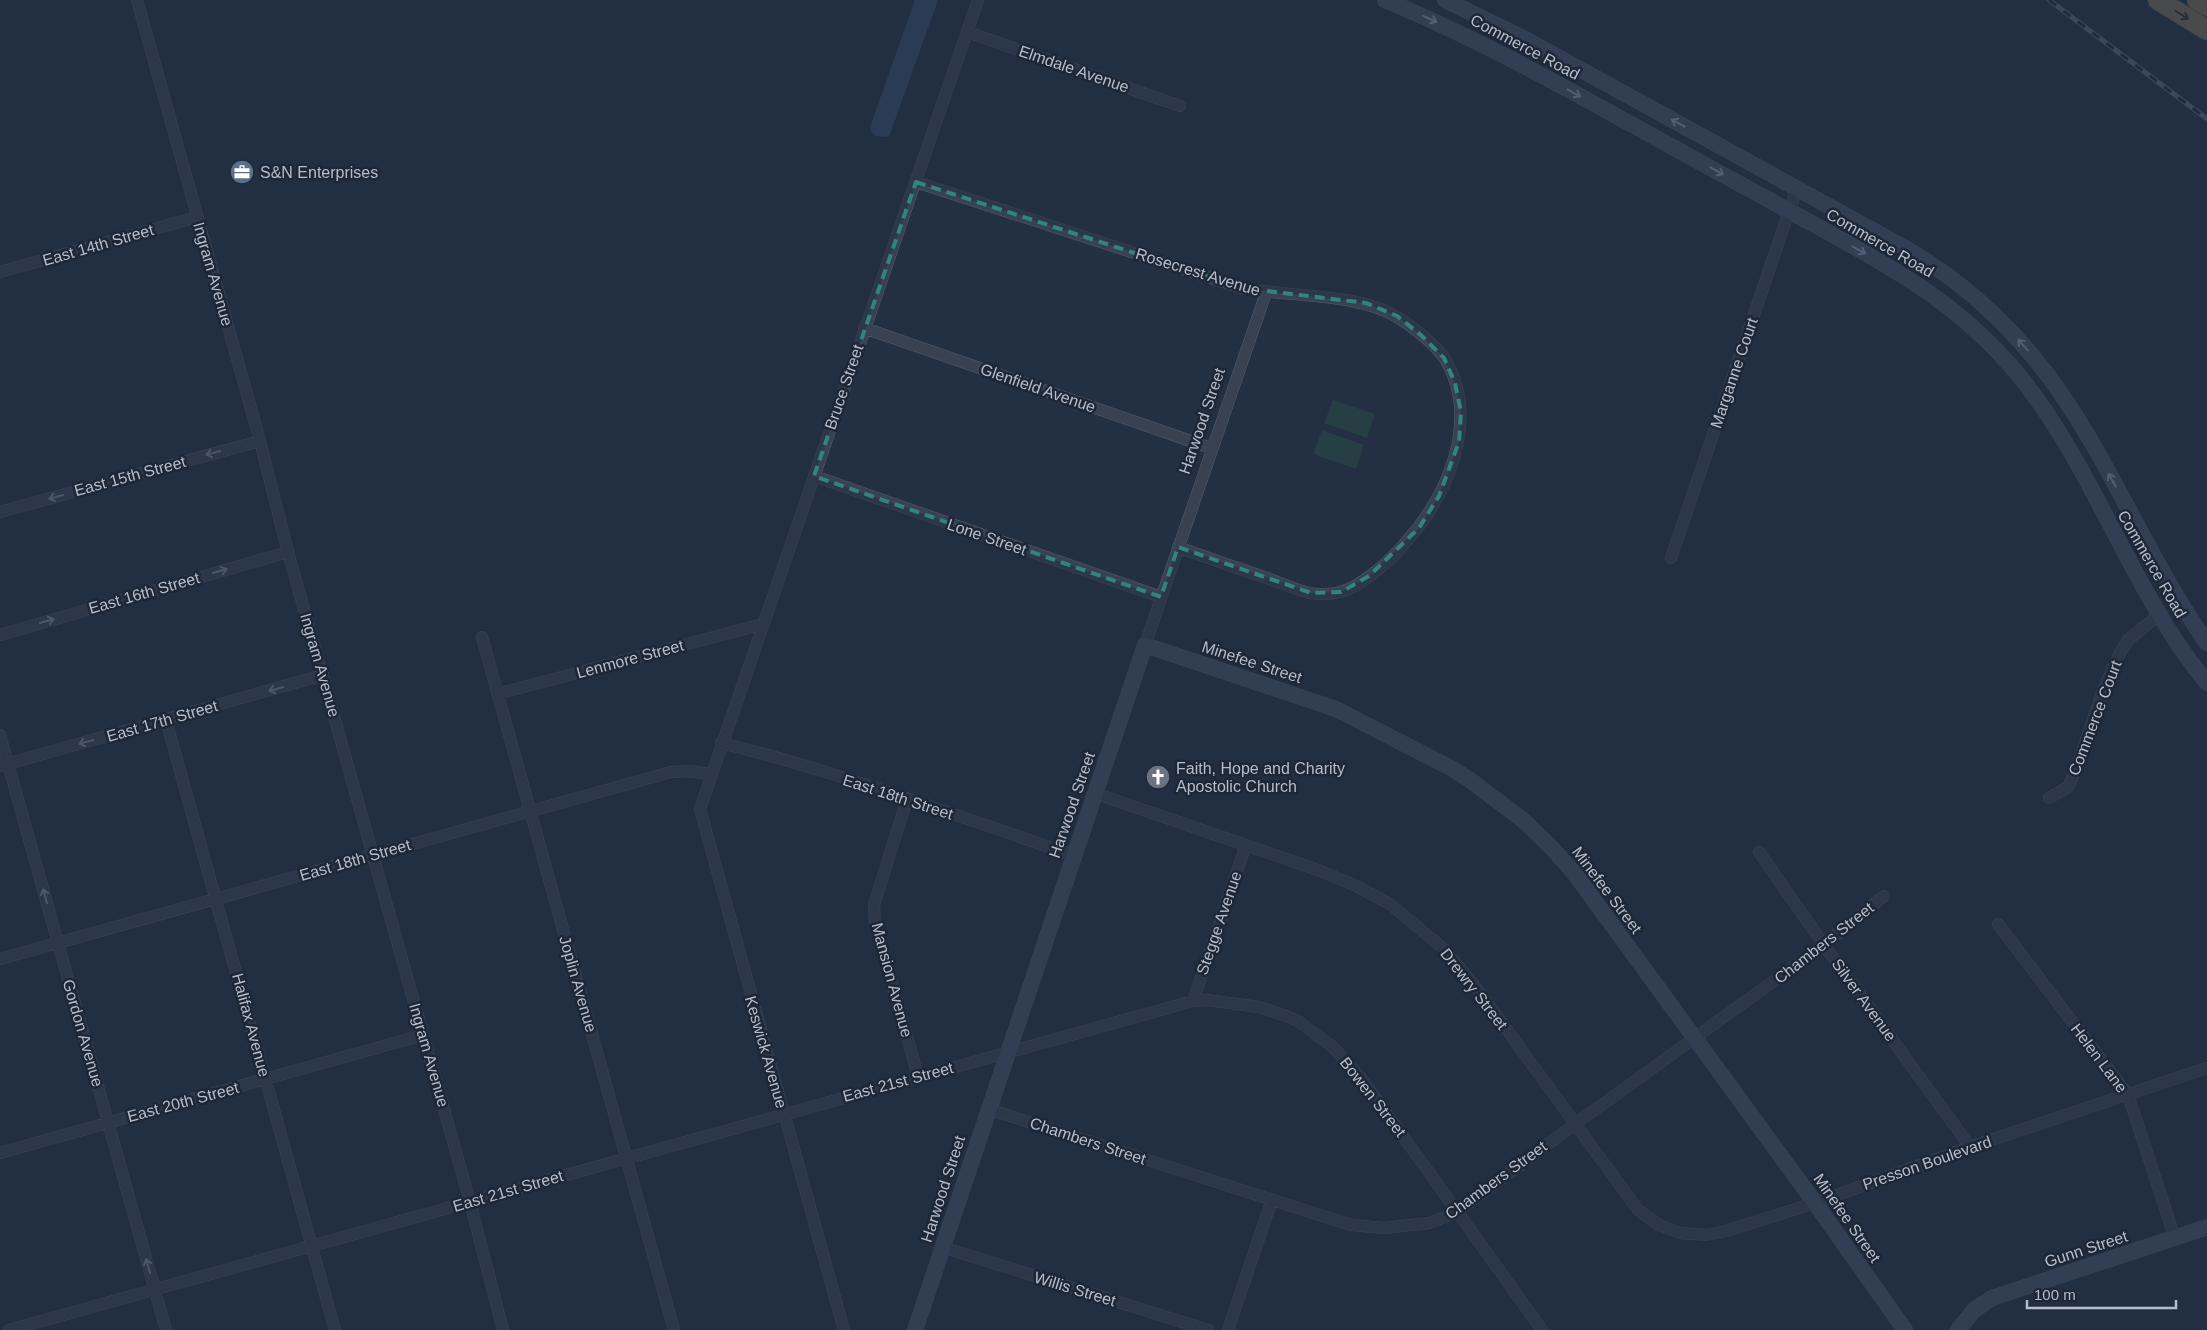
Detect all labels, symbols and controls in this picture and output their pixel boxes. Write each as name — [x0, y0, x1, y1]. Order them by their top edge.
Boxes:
street label: Commerce Road — [1468, 11, 1582, 83]
one-way arrow — [2175, 11, 2189, 21]
one-way arrow — [1422, 15, 1437, 25]
street label: Elmdale Avenue — [1017, 42, 1131, 96]
one-way arrow — [1567, 88, 1582, 98]
one-way arrow — [1671, 117, 1685, 127]
office icon: S&N Enterprises — [229, 159, 255, 185]
place label: S&N Enterprises — [260, 164, 378, 181]
one-way arrow — [1709, 167, 1723, 177]
street label: Commerce Road — [1823, 205, 1937, 281]
street label: Ingram Avenue — [190, 220, 236, 328]
street label: East 14th Street — [41, 221, 156, 269]
street label: Rosecrest Avenue — [1134, 245, 1263, 299]
one-way arrow — [1851, 245, 1866, 255]
street label: Marganne Court — [1707, 315, 1761, 430]
one-way arrow — [2017, 339, 2029, 352]
street label: Bruce Street — [821, 342, 867, 432]
street label: Glenfield Avenue — [978, 360, 1098, 416]
street label: Harwood Street — [1176, 365, 1228, 476]
one-way arrow — [205, 449, 221, 459]
street label: East 15th Street — [72, 453, 188, 499]
one-way arrow — [2107, 473, 2117, 488]
one-way arrow — [49, 492, 65, 502]
street label: Commerce Road — [2114, 507, 2190, 621]
street label: Lone Street — [945, 515, 1029, 559]
one-way arrow — [211, 566, 227, 576]
street label: East 16th Street — [87, 569, 202, 617]
street label: Ingram Avenue — [297, 611, 343, 719]
one-way arrow — [38, 616, 54, 625]
street label: Lenmore Street — [575, 636, 686, 681]
street label: Minefee Street — [1200, 638, 1305, 686]
street label: Commerce Court — [2065, 658, 2125, 778]
one-way arrow — [268, 684, 284, 694]
street label: East 17th Street — [105, 697, 220, 745]
one-way arrow — [78, 738, 94, 747]
street label: Harwood Street — [1046, 749, 1098, 860]
place label: Faith, Hope and Charity Apostolic Church — [1176, 760, 1345, 795]
church icon: Faith, Hope and Charity Apostolic Church — [1145, 764, 1171, 790]
street label: East 18th Street — [841, 771, 956, 823]
street label: East 18th Street — [298, 836, 413, 884]
street label: Minefee Street — [1569, 843, 1645, 937]
street label: Stegge Avenue — [1193, 869, 1245, 977]
one-way arrow — [39, 888, 49, 904]
street label: Chambers Street — [1771, 899, 1877, 987]
street label: Mansion Avenue — [869, 921, 916, 1039]
street label: Joplin Avenue — [556, 934, 600, 1034]
street label: Drewry Street — [1437, 945, 1511, 1033]
street label: Silver Avenue — [1828, 956, 1900, 1045]
street label: Halifax Avenue — [229, 971, 273, 1079]
street label: Gordon Avenue — [60, 977, 106, 1089]
street label: Keswick Avenue — [742, 994, 790, 1110]
street label: Ingram Avenue — [406, 1001, 452, 1109]
street label: Helen Lane — [2068, 1020, 2130, 1096]
street label: Bowen Street — [1337, 1054, 1410, 1141]
street label: East 21st Street — [841, 1059, 956, 1105]
street label: East 20th Street — [125, 1079, 241, 1125]
street label: Chambers Street — [1028, 1114, 1149, 1168]
street label: Harwood Street — [918, 1133, 968, 1244]
street label: Presson Boulevard — [1860, 1133, 1994, 1193]
street label: Chambers Street — [1442, 1137, 1550, 1222]
street label: East 21st Street — [451, 1167, 566, 1215]
street label: Minefee Street — [1810, 1171, 1884, 1266]
street label: Gunn Street — [2042, 1227, 2130, 1270]
one-way arrow — [142, 1259, 152, 1275]
street label: Willis Street — [1032, 1269, 1118, 1310]
scale bar — [2027, 1278, 2176, 1310]
text: 100 m — [2034, 1286, 2076, 1303]

